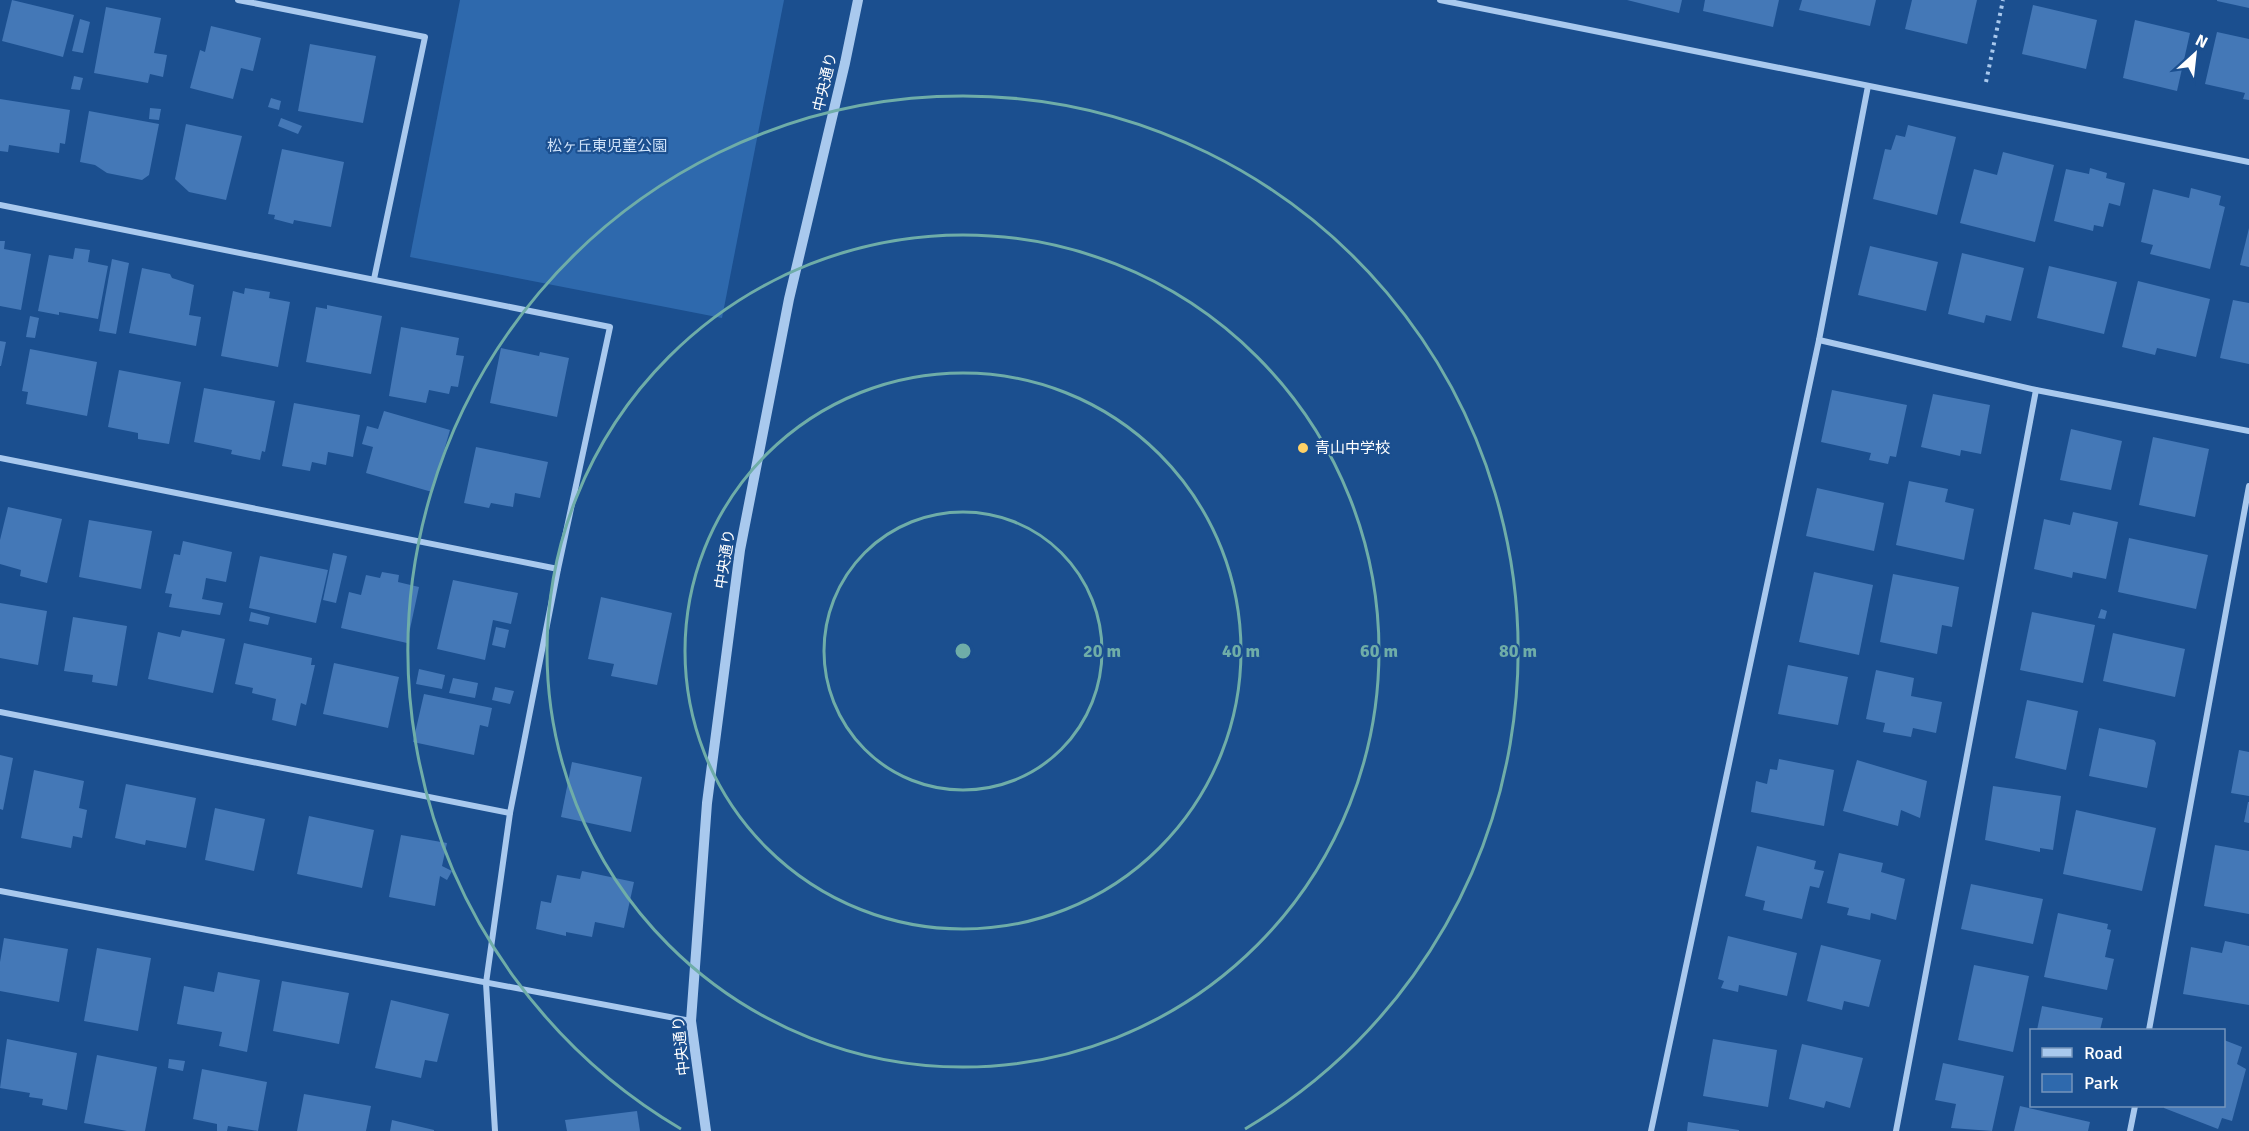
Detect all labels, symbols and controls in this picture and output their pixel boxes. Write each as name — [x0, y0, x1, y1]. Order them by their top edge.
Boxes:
north arrow — [2165, 24, 2225, 84]
text: N — [2192, 30, 2211, 53]
street label: 中央通り — [809, 51, 841, 113]
park label: 松ヶ丘東児童公園 — [547, 137, 667, 155]
place label: 青山中学校 — [1315, 439, 1390, 457]
marker: 青山中学校 — [1296, 441, 1310, 455]
street label: 中央通り — [711, 528, 739, 590]
text: 20 m — [1083, 640, 1121, 662]
text: 40 m — [1222, 640, 1260, 662]
text: 60 m — [1360, 640, 1398, 662]
text: 80 m — [1499, 640, 1537, 662]
centre of rings — [953, 641, 973, 661]
street label: 中央通り — [669, 1015, 693, 1077]
legend — [2030, 1029, 2225, 1107]
text: Road — [2084, 1042, 2123, 1064]
text: Park — [2084, 1072, 2119, 1094]

